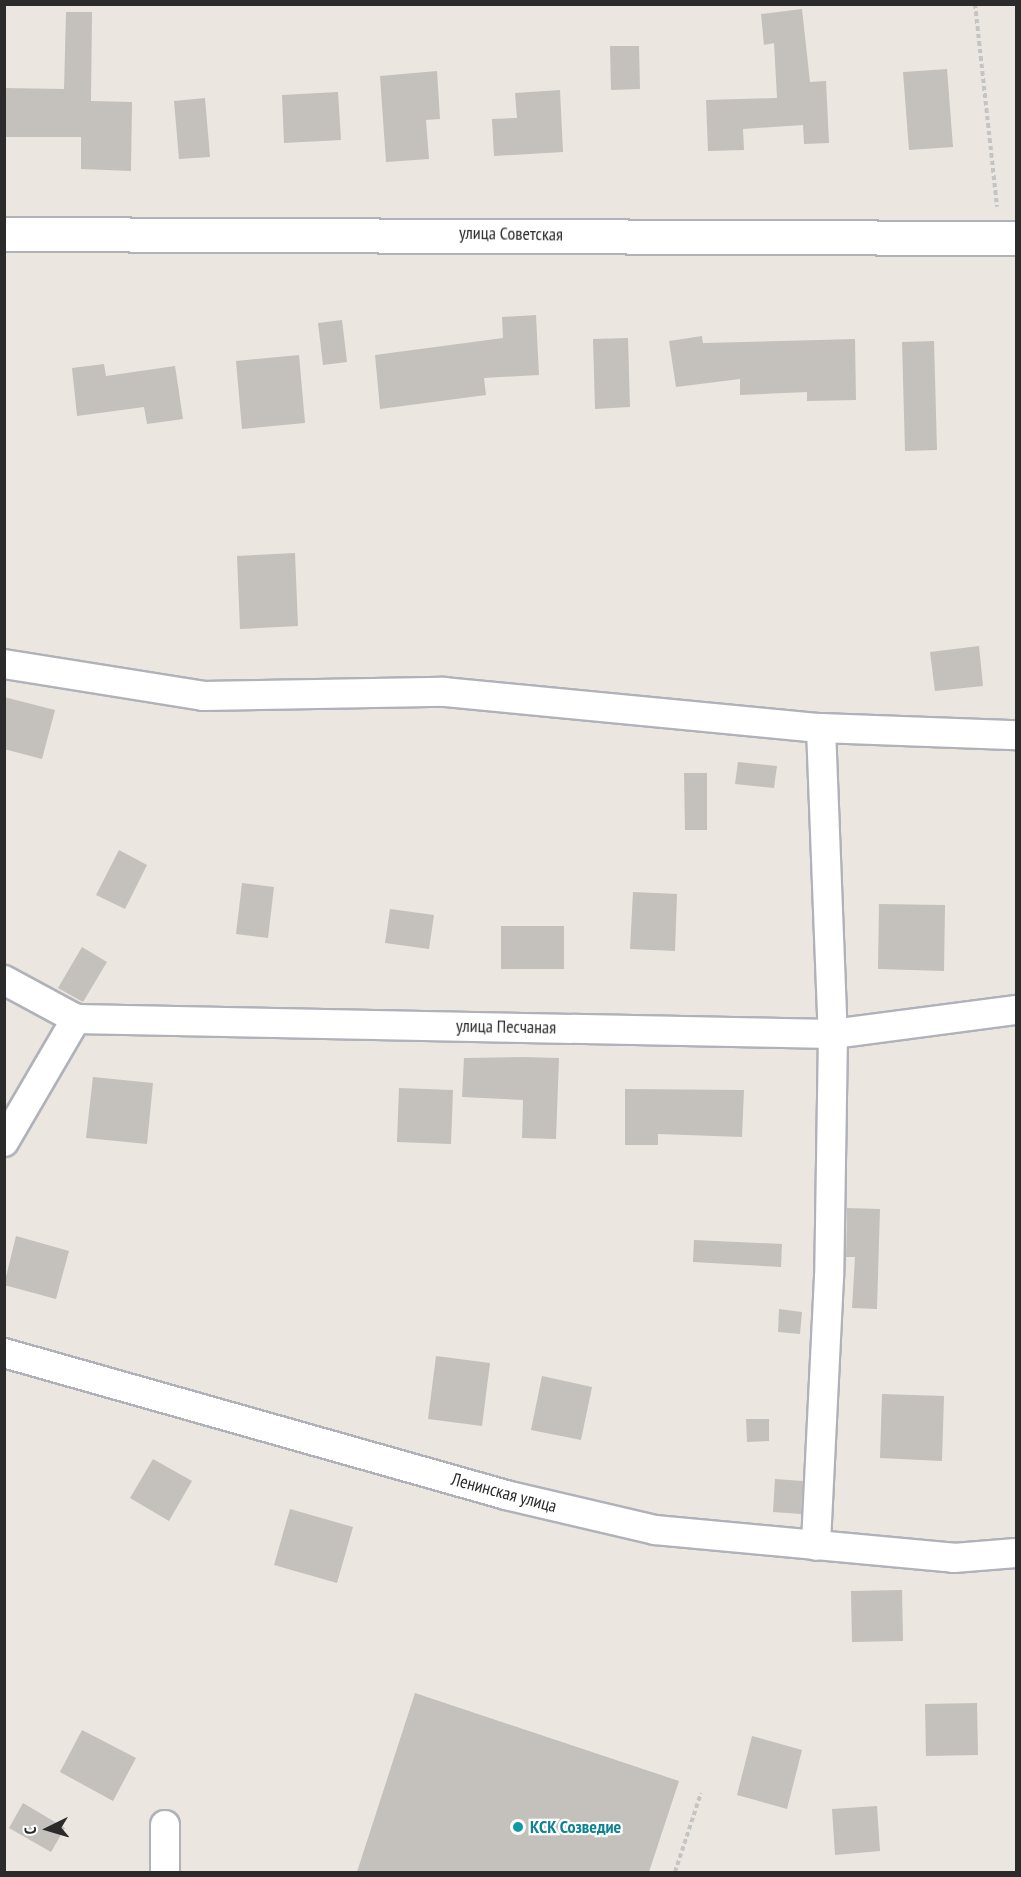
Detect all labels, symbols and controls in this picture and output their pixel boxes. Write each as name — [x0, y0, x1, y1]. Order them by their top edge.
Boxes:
street label: улица Советская — [459, 222, 563, 246]
street label: улица Песчаная — [456, 1015, 556, 1039]
street label: Ленинская улица — [449, 1469, 559, 1517]
north arrow — [18, 1799, 78, 1859]
place label: КСК Созведие — [530, 1816, 622, 1838]
marker: КСК Созведие — [511, 1820, 525, 1834]
text: С — [20, 1826, 40, 1835]

